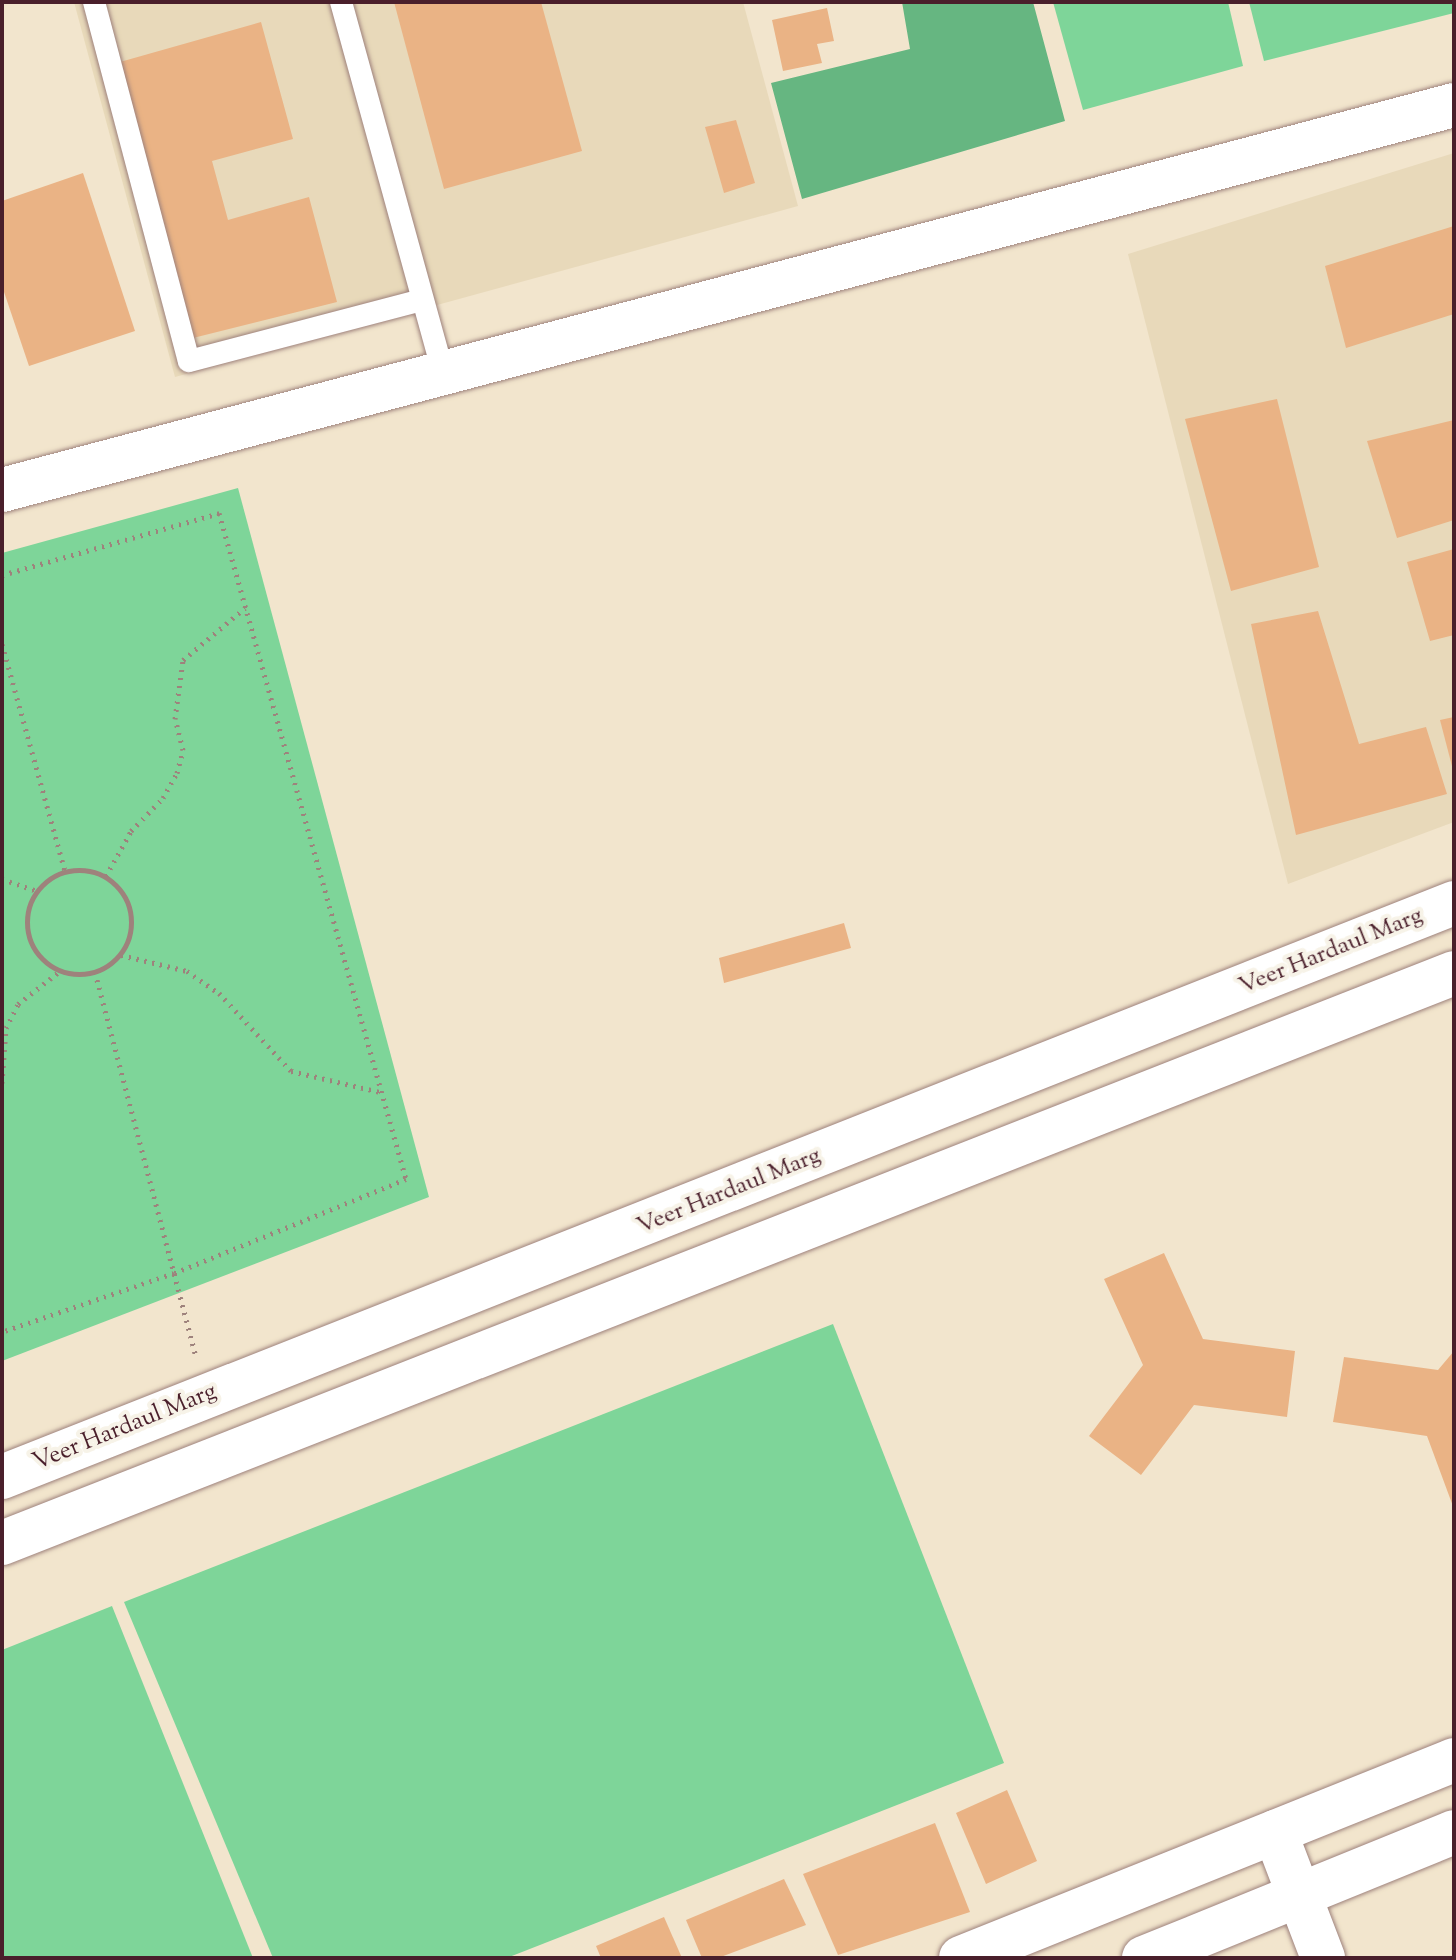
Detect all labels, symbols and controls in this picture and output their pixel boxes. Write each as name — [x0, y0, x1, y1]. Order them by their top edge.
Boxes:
street label: Veer Hardaul Marg — [1235, 902, 1427, 1002]
street label: Veer Hardaul Marg — [633, 1142, 825, 1242]
street label: Veer Hardaul Marg — [29, 1378, 221, 1478]

